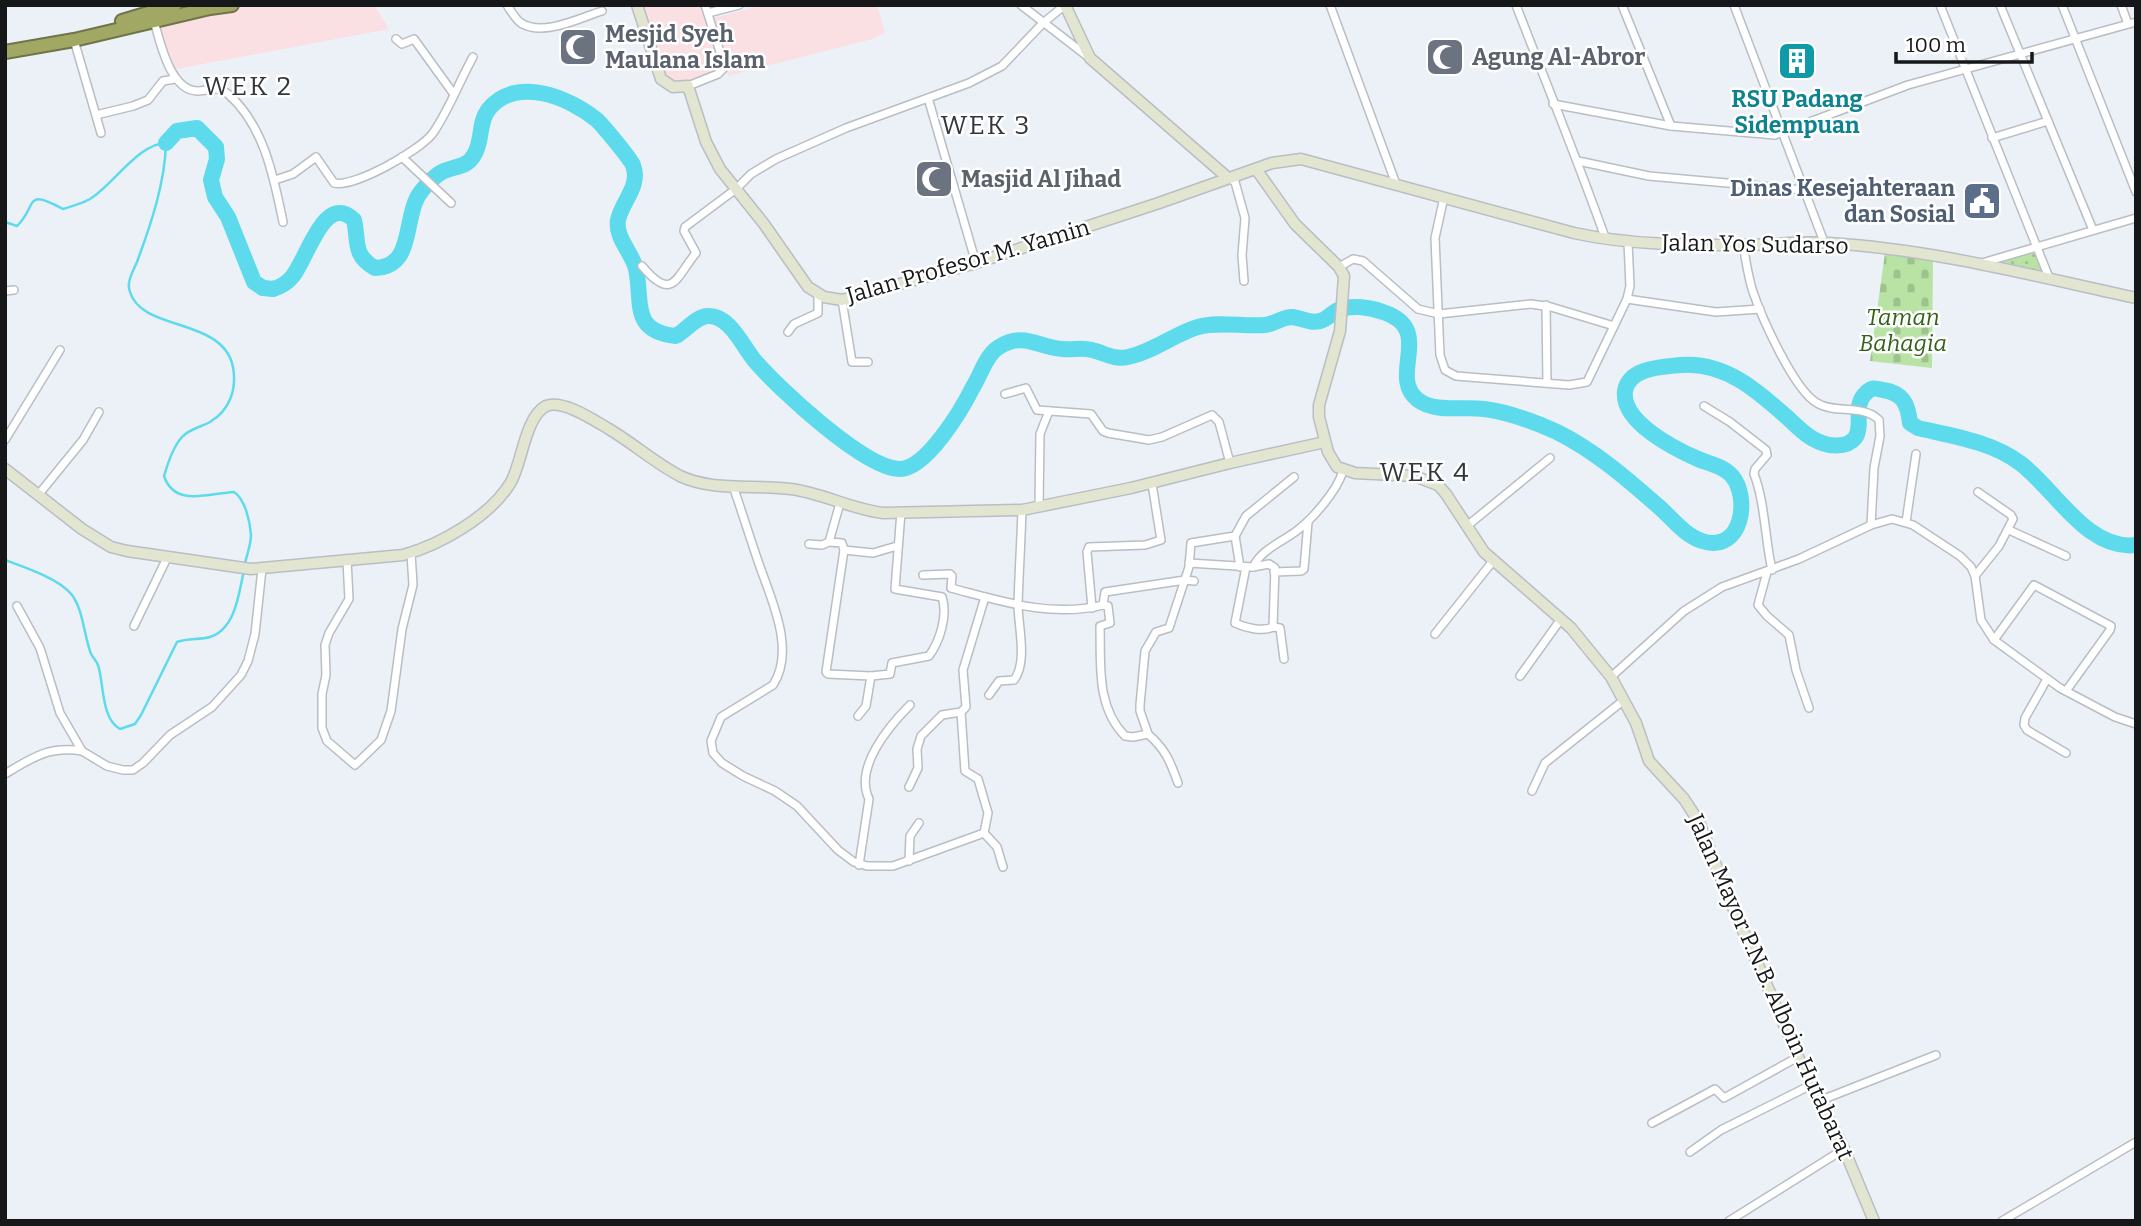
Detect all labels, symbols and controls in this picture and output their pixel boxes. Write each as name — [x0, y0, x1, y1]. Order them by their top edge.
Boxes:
place label: Mesjid Syeh Maulana Islam — [605, 20, 765, 74]
scale bar — [1896, 21, 2032, 65]
mosque icon: Mesjid Syeh Maulana Islam — [557, 26, 599, 68]
text: 100 m — [1906, 32, 1966, 58]
mosque icon: Agung Al-Abror — [1424, 36, 1466, 78]
building icon: RSU Padang Sidempuan — [1776, 40, 1818, 82]
place label: Agung Al-Abror — [1472, 43, 1646, 71]
district label: WEK 2 — [203, 71, 293, 102]
place label: RSU Padang Sidempuan — [1731, 85, 1863, 139]
district label: WEK 3 — [941, 110, 1031, 141]
mosque icon: Masjid Al Jihad — [913, 158, 955, 200]
place label: Masjid Al Jihad — [961, 165, 1121, 193]
place label: Dinas Kesejahteraan dan Sosial — [1730, 174, 1955, 228]
public building icon: Dinas Kesejahteraan dan Sosial — [1961, 180, 2003, 222]
street label: Jalan Profesor M. Yamin — [842, 213, 1093, 309]
street label: Jalan Yos Sudarso — [1660, 228, 1849, 260]
park label: Taman Bahagia — [1859, 303, 1947, 357]
district label: WEK 4 — [1380, 457, 1470, 488]
street label: Jalan Mayor P.N.B. Alboin Hutabarat — [1681, 809, 1860, 1164]

